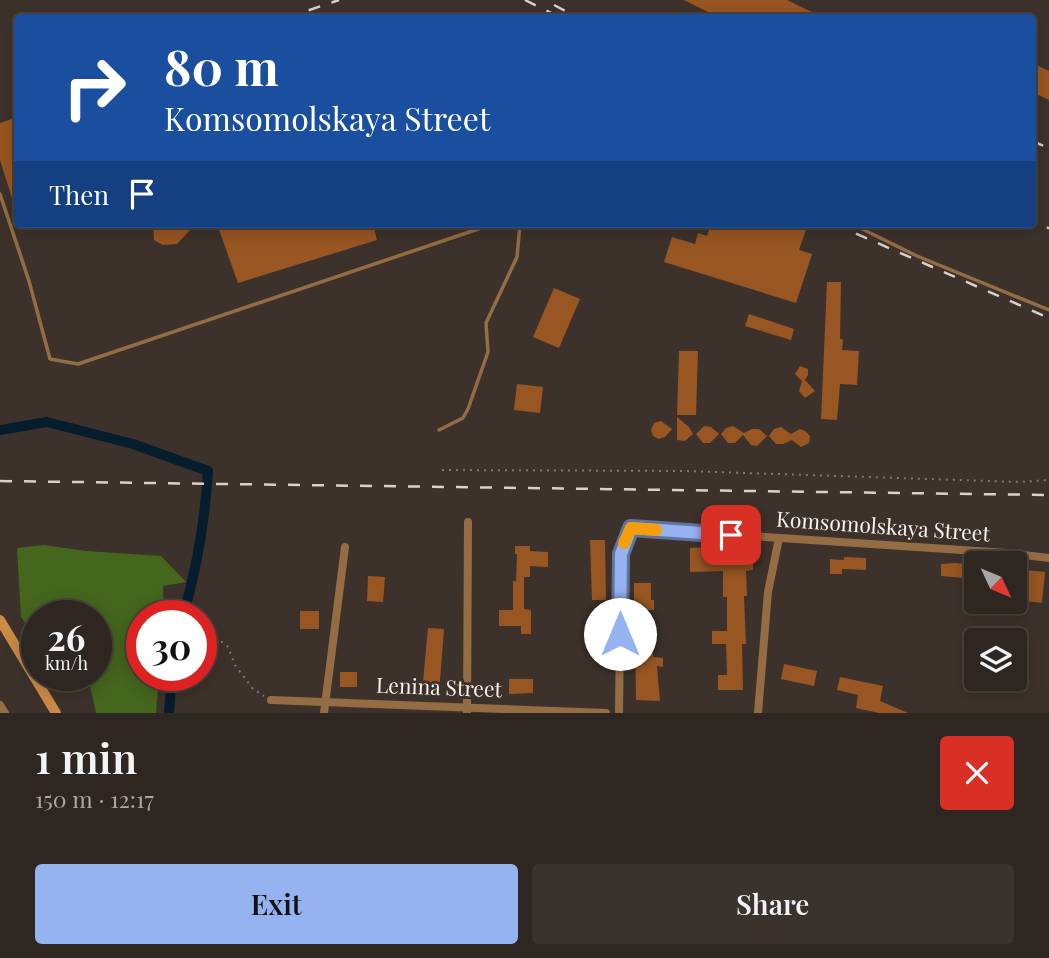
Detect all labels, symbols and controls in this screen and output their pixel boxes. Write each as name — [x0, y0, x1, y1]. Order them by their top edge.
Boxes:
text: 80 m — [164, 33, 279, 98]
icon: right — [49, 42, 140, 133]
text: Komsomolskaya Street — [164, 96, 490, 139]
icon: arrive — [123, 175, 161, 213]
text: Then — [49, 177, 109, 212]
street label: Komsomolskaya Street — [775, 504, 991, 546]
pin — [701, 505, 761, 565]
icon: arrive — [712, 516, 750, 554]
north arrow — [964, 551, 1027, 614]
map controls — [964, 551, 1027, 691]
position arrow — [583, 597, 657, 671]
speed limit sign: 30 — [126, 600, 217, 691]
text: 26 — [48, 613, 85, 660]
button: layers — [964, 628, 1027, 691]
text: km/h — [45, 651, 88, 675]
street label: Lenina Street — [376, 670, 503, 702]
text: 1 min — [35, 729, 137, 785]
button: close — [940, 736, 1014, 810]
text: 150 m · 12:17 — [35, 783, 154, 814]
button: Exit — [35, 864, 518, 944]
button: Share — [532, 864, 1014, 944]

